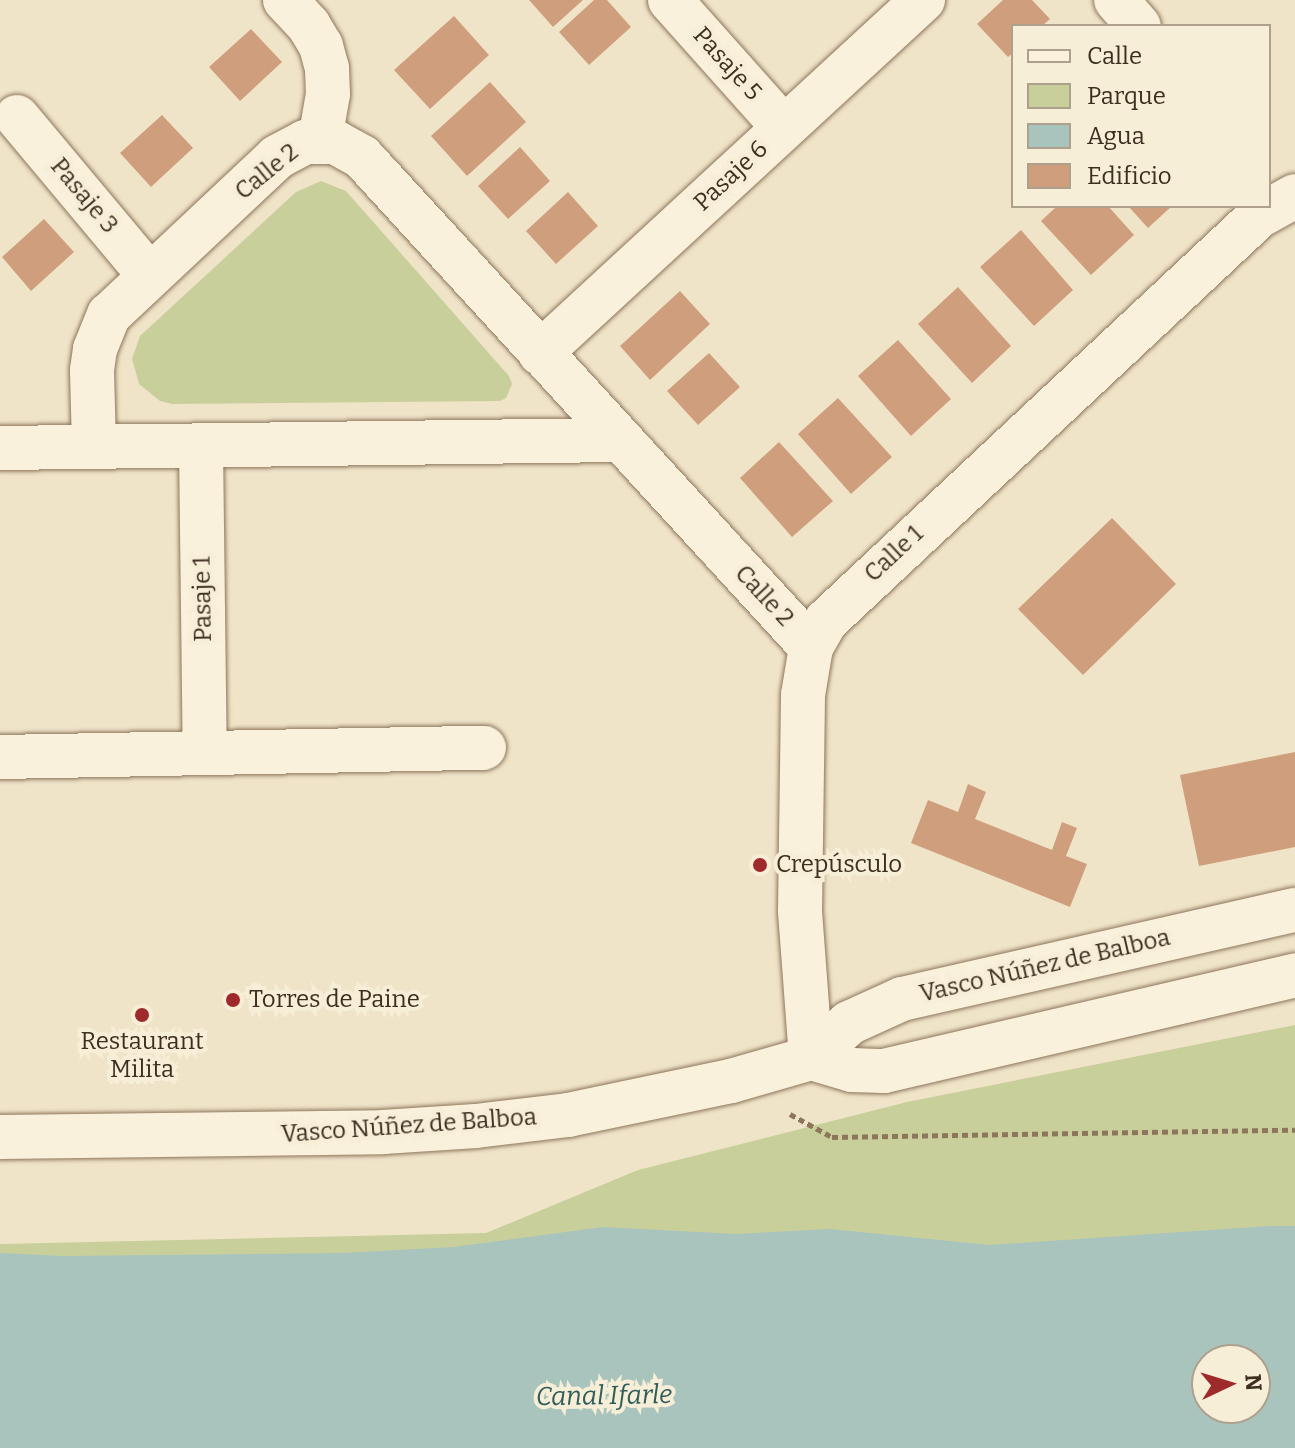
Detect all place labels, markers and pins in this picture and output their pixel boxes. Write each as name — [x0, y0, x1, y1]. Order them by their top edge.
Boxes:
place label: Crepúsculo — [776, 851, 902, 879]
marker: Crepúsculo — [751, 856, 769, 874]
place label: Torres de Paine — [249, 986, 420, 1014]
marker: Torres de Paine — [224, 991, 242, 1009]
marker: Restaurant Milita — [133, 1006, 151, 1024]
place label: Restaurant Milita — [80, 1028, 204, 1084]

